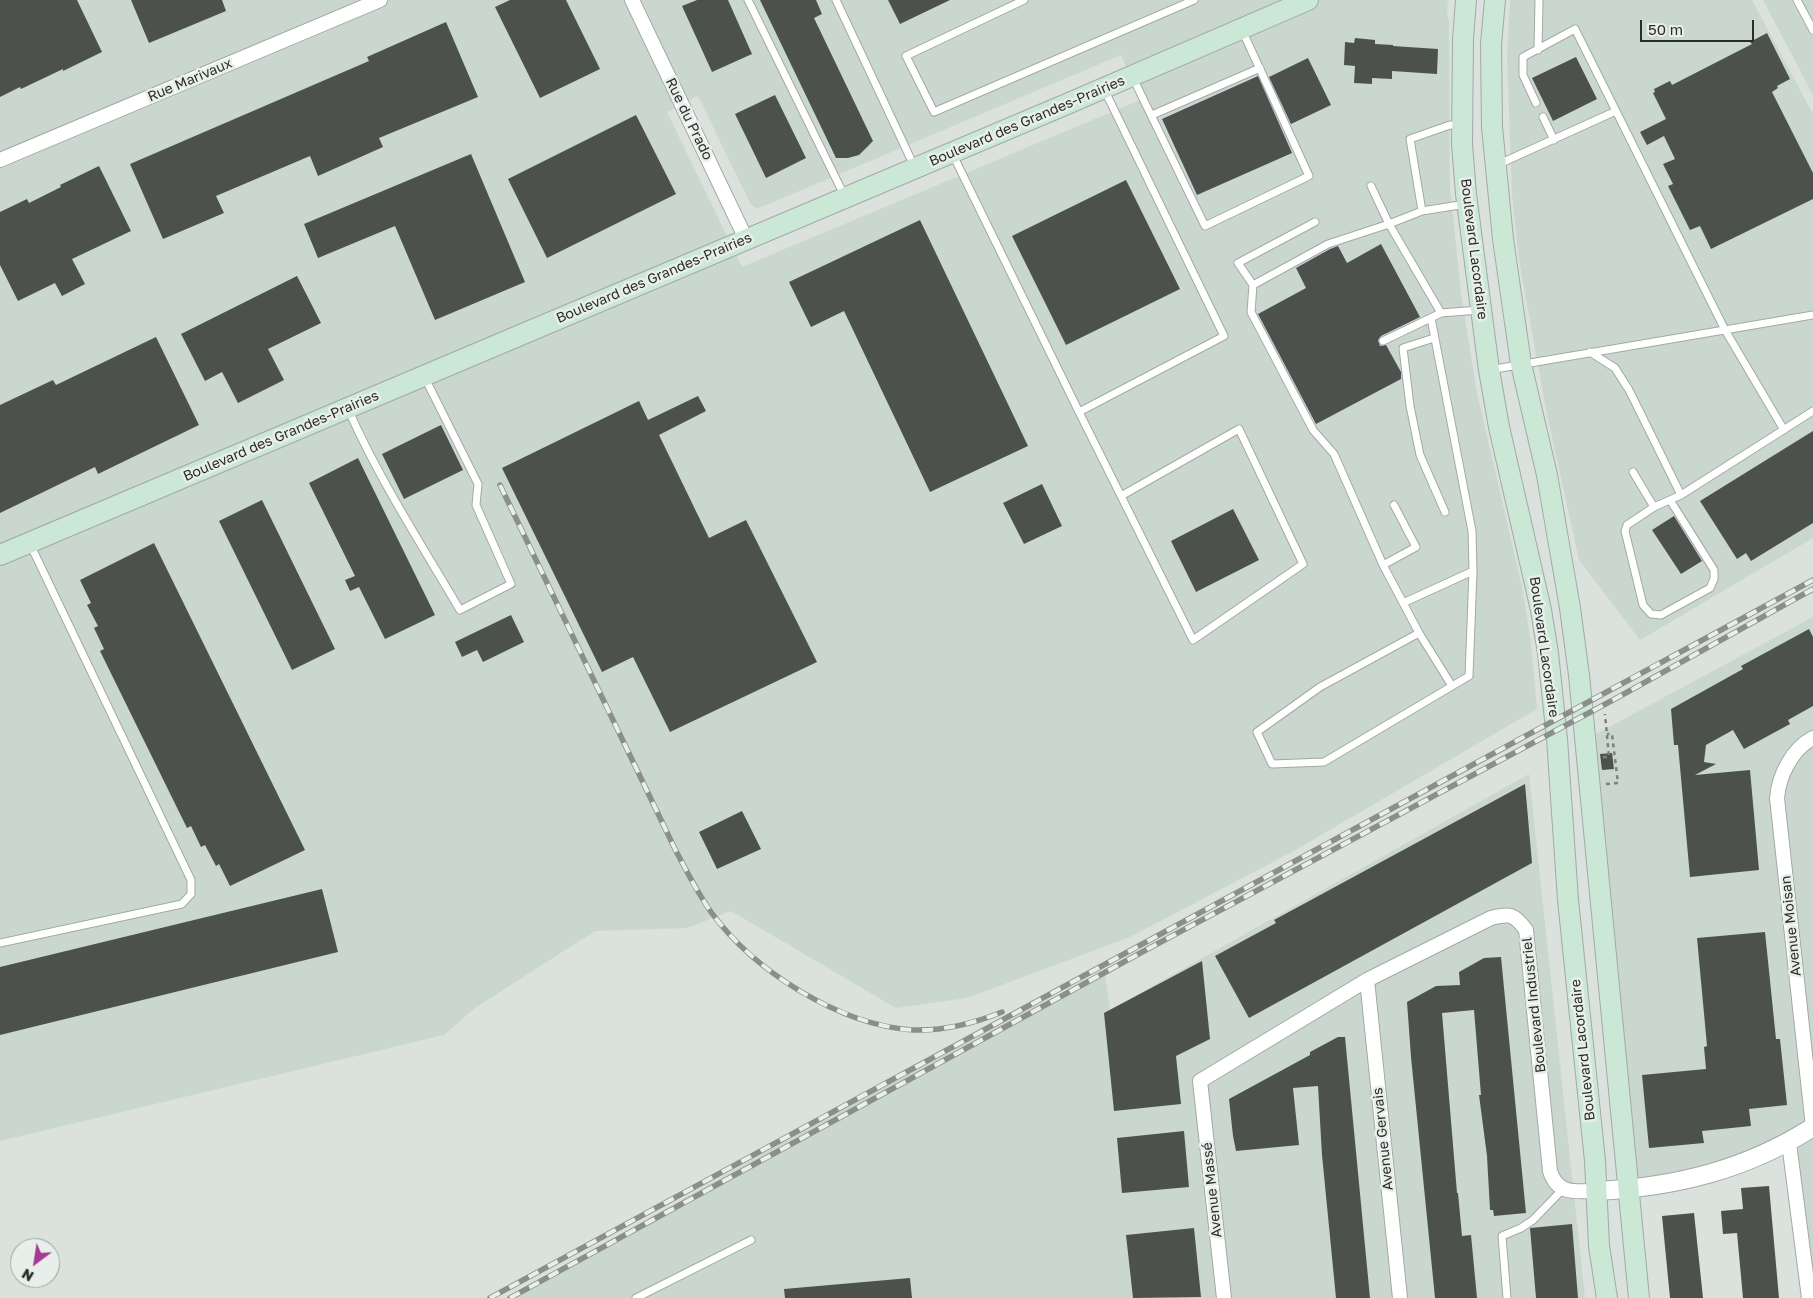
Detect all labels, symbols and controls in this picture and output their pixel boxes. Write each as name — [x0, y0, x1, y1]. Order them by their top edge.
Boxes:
scale bar — [1643, 10, 1757, 42]
text: 50 m — [1648, 20, 1683, 38]
street label: Rue Marivaux — [145, 55, 235, 105]
street label: Boulevard des Grandes-Prairies — [927, 72, 1127, 170]
street label: Rue du Prado — [662, 75, 716, 163]
street label: Boulevard Lacordaire — [1457, 177, 1491, 321]
street label: Boulevard des Grandes-Prairies — [554, 229, 754, 327]
street label: Boulevard des Grandes-Prairies — [181, 387, 381, 485]
street label: Boulevard Lacordaire — [1526, 575, 1562, 719]
street label: Avenue Moisan — [1777, 875, 1805, 977]
street label: Boulevard Industriel — [1519, 936, 1549, 1074]
street label: Boulevard Lacordaire — [1567, 978, 1599, 1122]
street label: Avenue Gervais — [1369, 1087, 1397, 1191]
street label: Avenue Massé — [1199, 1141, 1225, 1239]
north arrow — [10, 1238, 60, 1288]
text: N — [19, 1265, 36, 1285]

